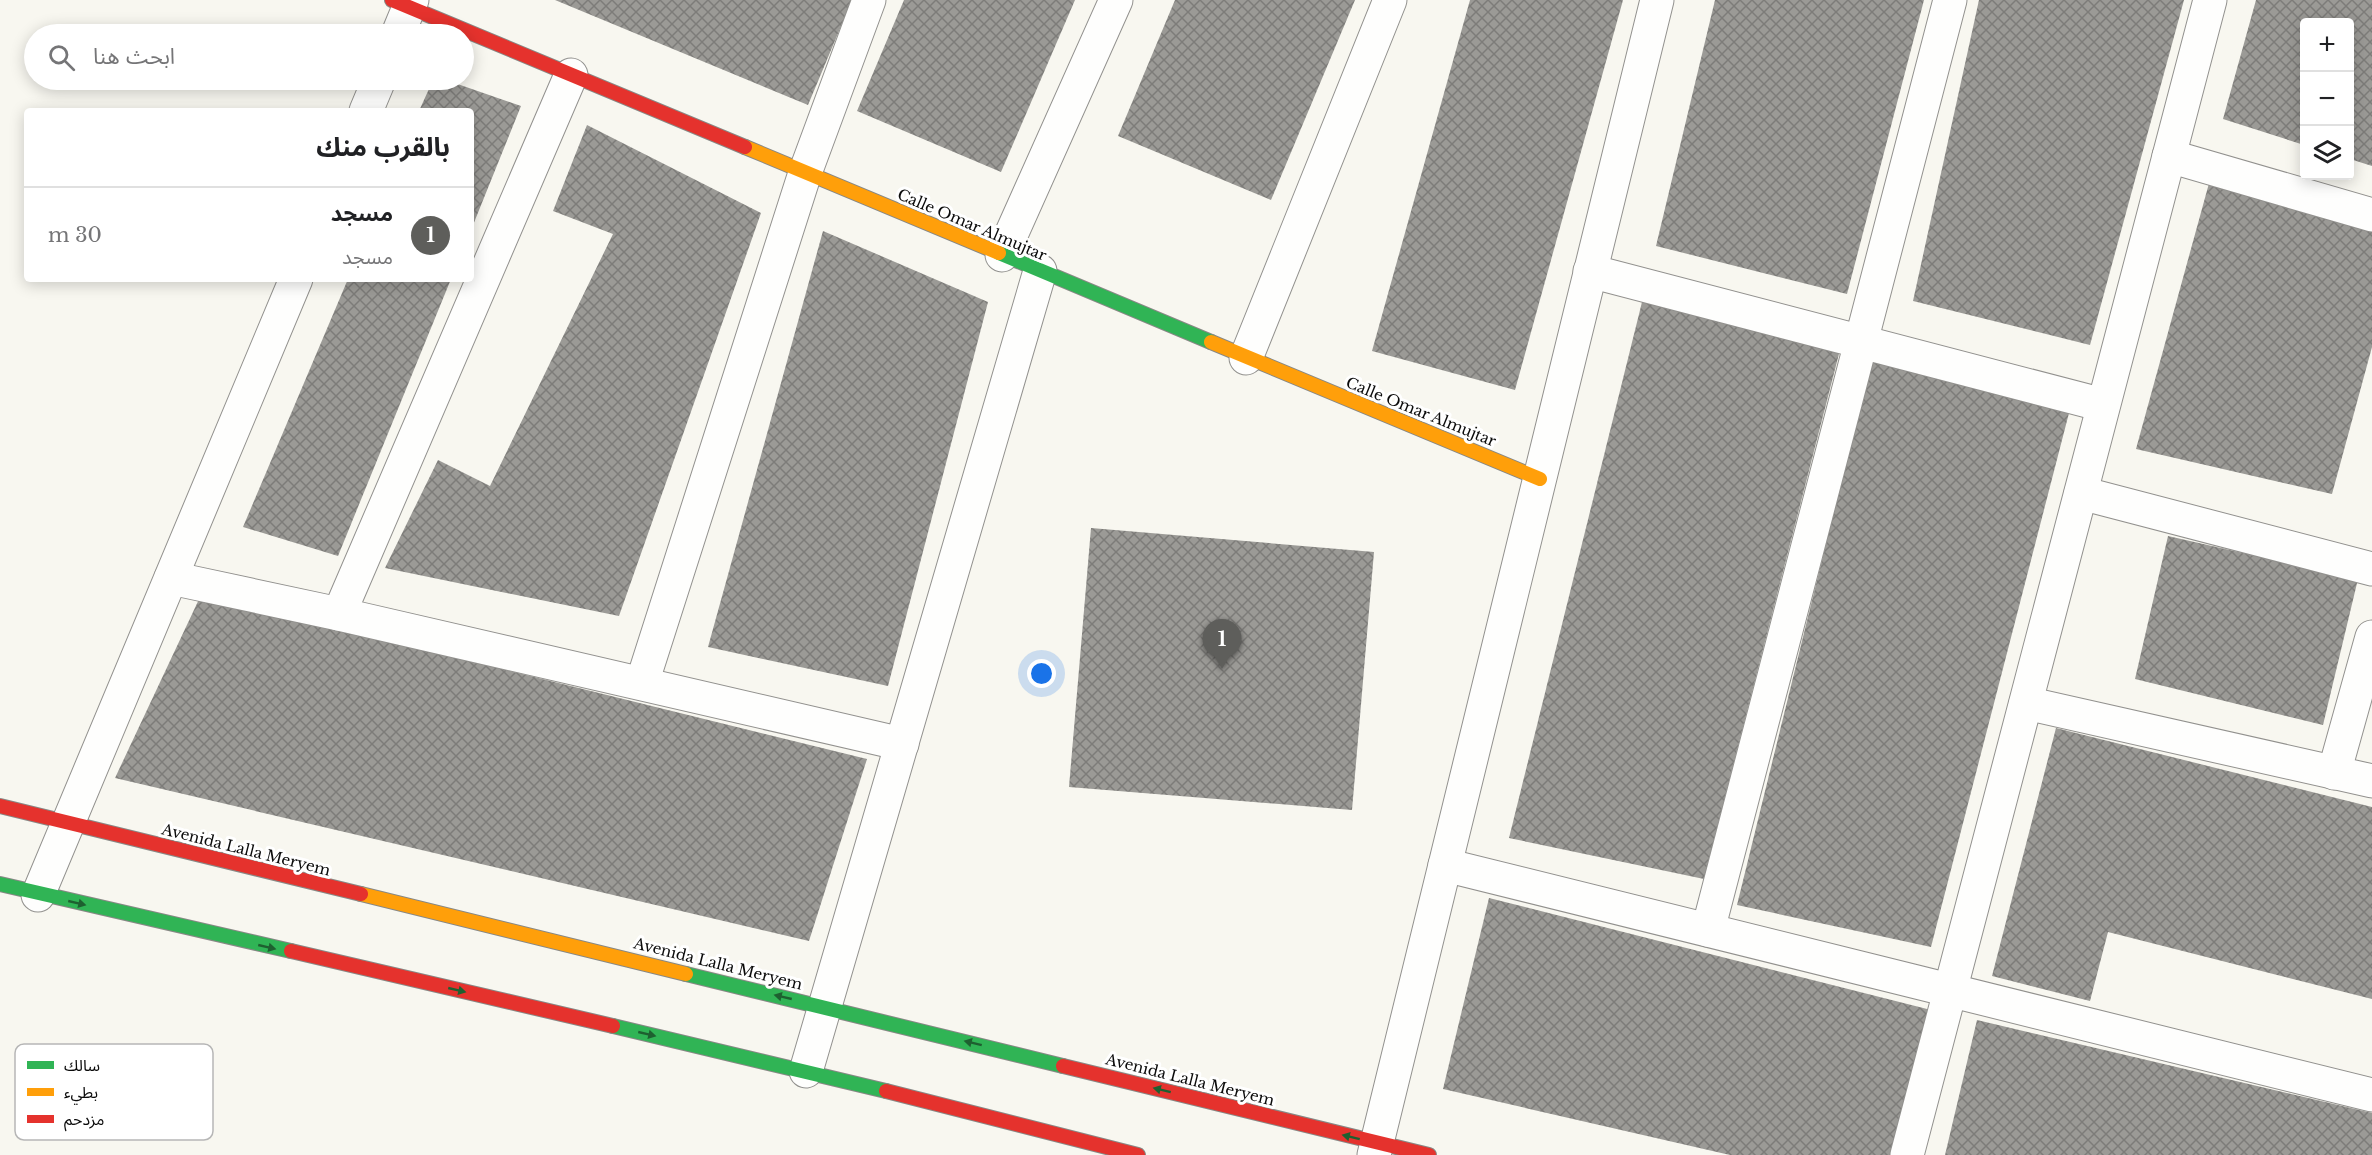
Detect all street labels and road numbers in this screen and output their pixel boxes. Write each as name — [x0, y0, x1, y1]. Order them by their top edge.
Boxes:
street label: Calle Omar Almujtar — [895, 184, 1050, 265]
street label: Calle Omar Almujtar — [1343, 373, 1500, 451]
street label: Avenida Lalla Meryem — [159, 819, 332, 880]
street label: Avenida Lalla Meryem — [631, 933, 804, 994]
street label: Avenida Lalla Meryem — [1103, 1049, 1276, 1110]

